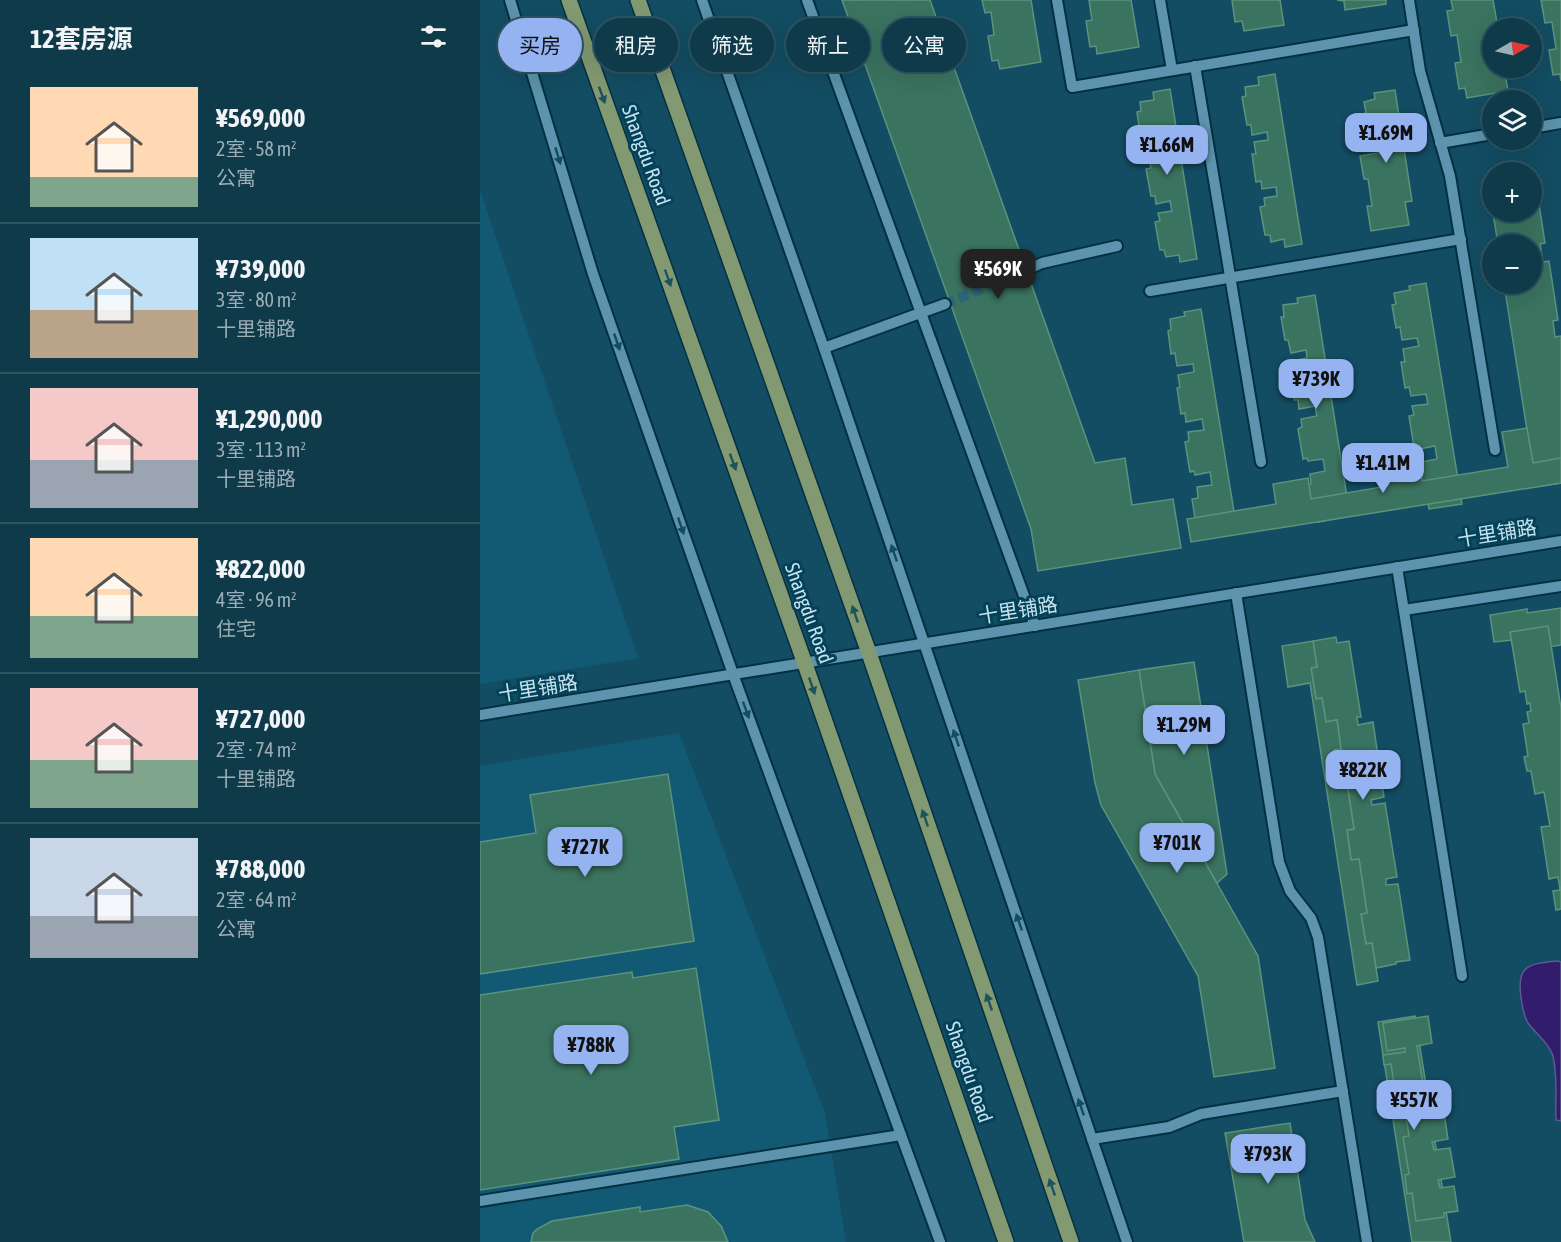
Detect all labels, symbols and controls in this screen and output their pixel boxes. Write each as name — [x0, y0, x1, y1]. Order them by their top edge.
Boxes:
chip: 买房 — [498, 18, 582, 72]
chip: 租房 — [594, 18, 678, 72]
chip: 筛选 — [690, 18, 774, 72]
chip: 新上 — [786, 18, 870, 72]
chip: 公寓 — [882, 18, 966, 72]
north arrow — [1482, 18, 1542, 78]
map controls — [1482, 18, 1542, 294]
icon: filters — [417, 20, 450, 53]
text: 12套房源 — [30, 24, 132, 54]
one-way arrow — [598, 86, 608, 104]
button: layers — [1482, 90, 1542, 150]
street label: Shangdu Road — [618, 101, 675, 208]
text: ¥569,000 — [216, 103, 306, 133]
icon: home — [78, 111, 150, 183]
pin: ¥1.69M — [1337, 113, 1435, 164]
text: ¥1.69M — [1359, 121, 1413, 144]
pin: ¥1.66M — [1118, 125, 1216, 176]
text: ¥1.66M — [1140, 133, 1194, 156]
text: 2室 · 58 m² — [216, 137, 297, 160]
one-way arrow — [553, 147, 563, 165]
button: + — [1482, 162, 1542, 222]
text: 公寓 — [216, 166, 256, 189]
button: − — [1482, 234, 1542, 294]
pin: ¥569K — [956, 249, 1040, 300]
text: ¥739,000 — [216, 254, 306, 284]
text: ¥569K — [975, 257, 1021, 280]
icon: home — [78, 262, 150, 334]
one-way arrow — [663, 270, 673, 288]
text: 3室 · 80 m² — [216, 288, 297, 311]
text: 十里铺路 — [216, 317, 296, 340]
one-way arrow — [613, 333, 622, 351]
pin: ¥739K — [1274, 359, 1358, 410]
text: ¥739K — [1293, 367, 1339, 390]
text: ¥1,290,000 — [216, 404, 322, 434]
icon: home — [78, 412, 150, 484]
text: 3室 · 113 m² — [216, 438, 306, 461]
pin: ¥1.41M — [1334, 443, 1432, 494]
text: ¥1.41M — [1356, 451, 1410, 474]
one-way arrow — [729, 453, 739, 471]
text: 十里铺路 — [216, 467, 296, 490]
street label: 十里铺路 — [1456, 515, 1538, 550]
one-way arrow — [677, 517, 687, 535]
one-way arrow — [888, 544, 898, 562]
text: ¥822,000 — [216, 554, 306, 584]
street label: Shangdu Road — [781, 559, 838, 666]
icon: home — [78, 562, 150, 634]
text: 4室 · 96 m² — [216, 588, 297, 611]
street label: 十里铺路 — [977, 592, 1059, 627]
one-way arrow — [849, 605, 859, 623]
text: 住宅 — [216, 617, 256, 640]
street label: 十里铺路 — [497, 670, 579, 705]
one-way arrow — [808, 677, 818, 695]
one-way arrow — [742, 701, 751, 719]
text: ¥727,000 — [216, 704, 306, 734]
pin: ¥1.29M — [1135, 705, 1233, 756]
icon: home — [78, 712, 150, 784]
text: ¥1.29M — [1157, 713, 1211, 736]
one-way arrow — [951, 729, 960, 747]
text: 2室 · 74 m² — [216, 738, 297, 761]
pin: ¥822K — [1321, 750, 1405, 801]
text: ¥822K — [1340, 758, 1386, 781]
text: 十里铺路 — [216, 767, 296, 790]
one-way arrow — [920, 809, 930, 827]
pin: ¥701K — [1135, 823, 1219, 874]
pin: ¥727K — [543, 827, 627, 878]
text: ¥701K — [1154, 831, 1200, 854]
text: ¥727K — [562, 835, 608, 858]
text: ¥788,000 — [216, 854, 306, 884]
icon: home — [78, 862, 150, 934]
text: 2室 · 64 m² — [216, 888, 297, 911]
one-way arrow — [1013, 913, 1023, 931]
text: 公寓 — [216, 917, 256, 940]
one-way arrow — [983, 993, 993, 1011]
street label: Shangdu Road — [941, 1018, 997, 1125]
pin: ¥788K — [549, 1025, 633, 1076]
text: ¥788K — [568, 1033, 614, 1056]
pin: ¥557K — [1372, 1080, 1456, 1131]
text: ¥557K — [1391, 1088, 1437, 1111]
one-way arrow — [1076, 1098, 1085, 1116]
pin: ¥793K — [1226, 1134, 1310, 1185]
text: ¥793K — [1245, 1142, 1291, 1165]
one-way arrow — [1047, 1178, 1057, 1196]

